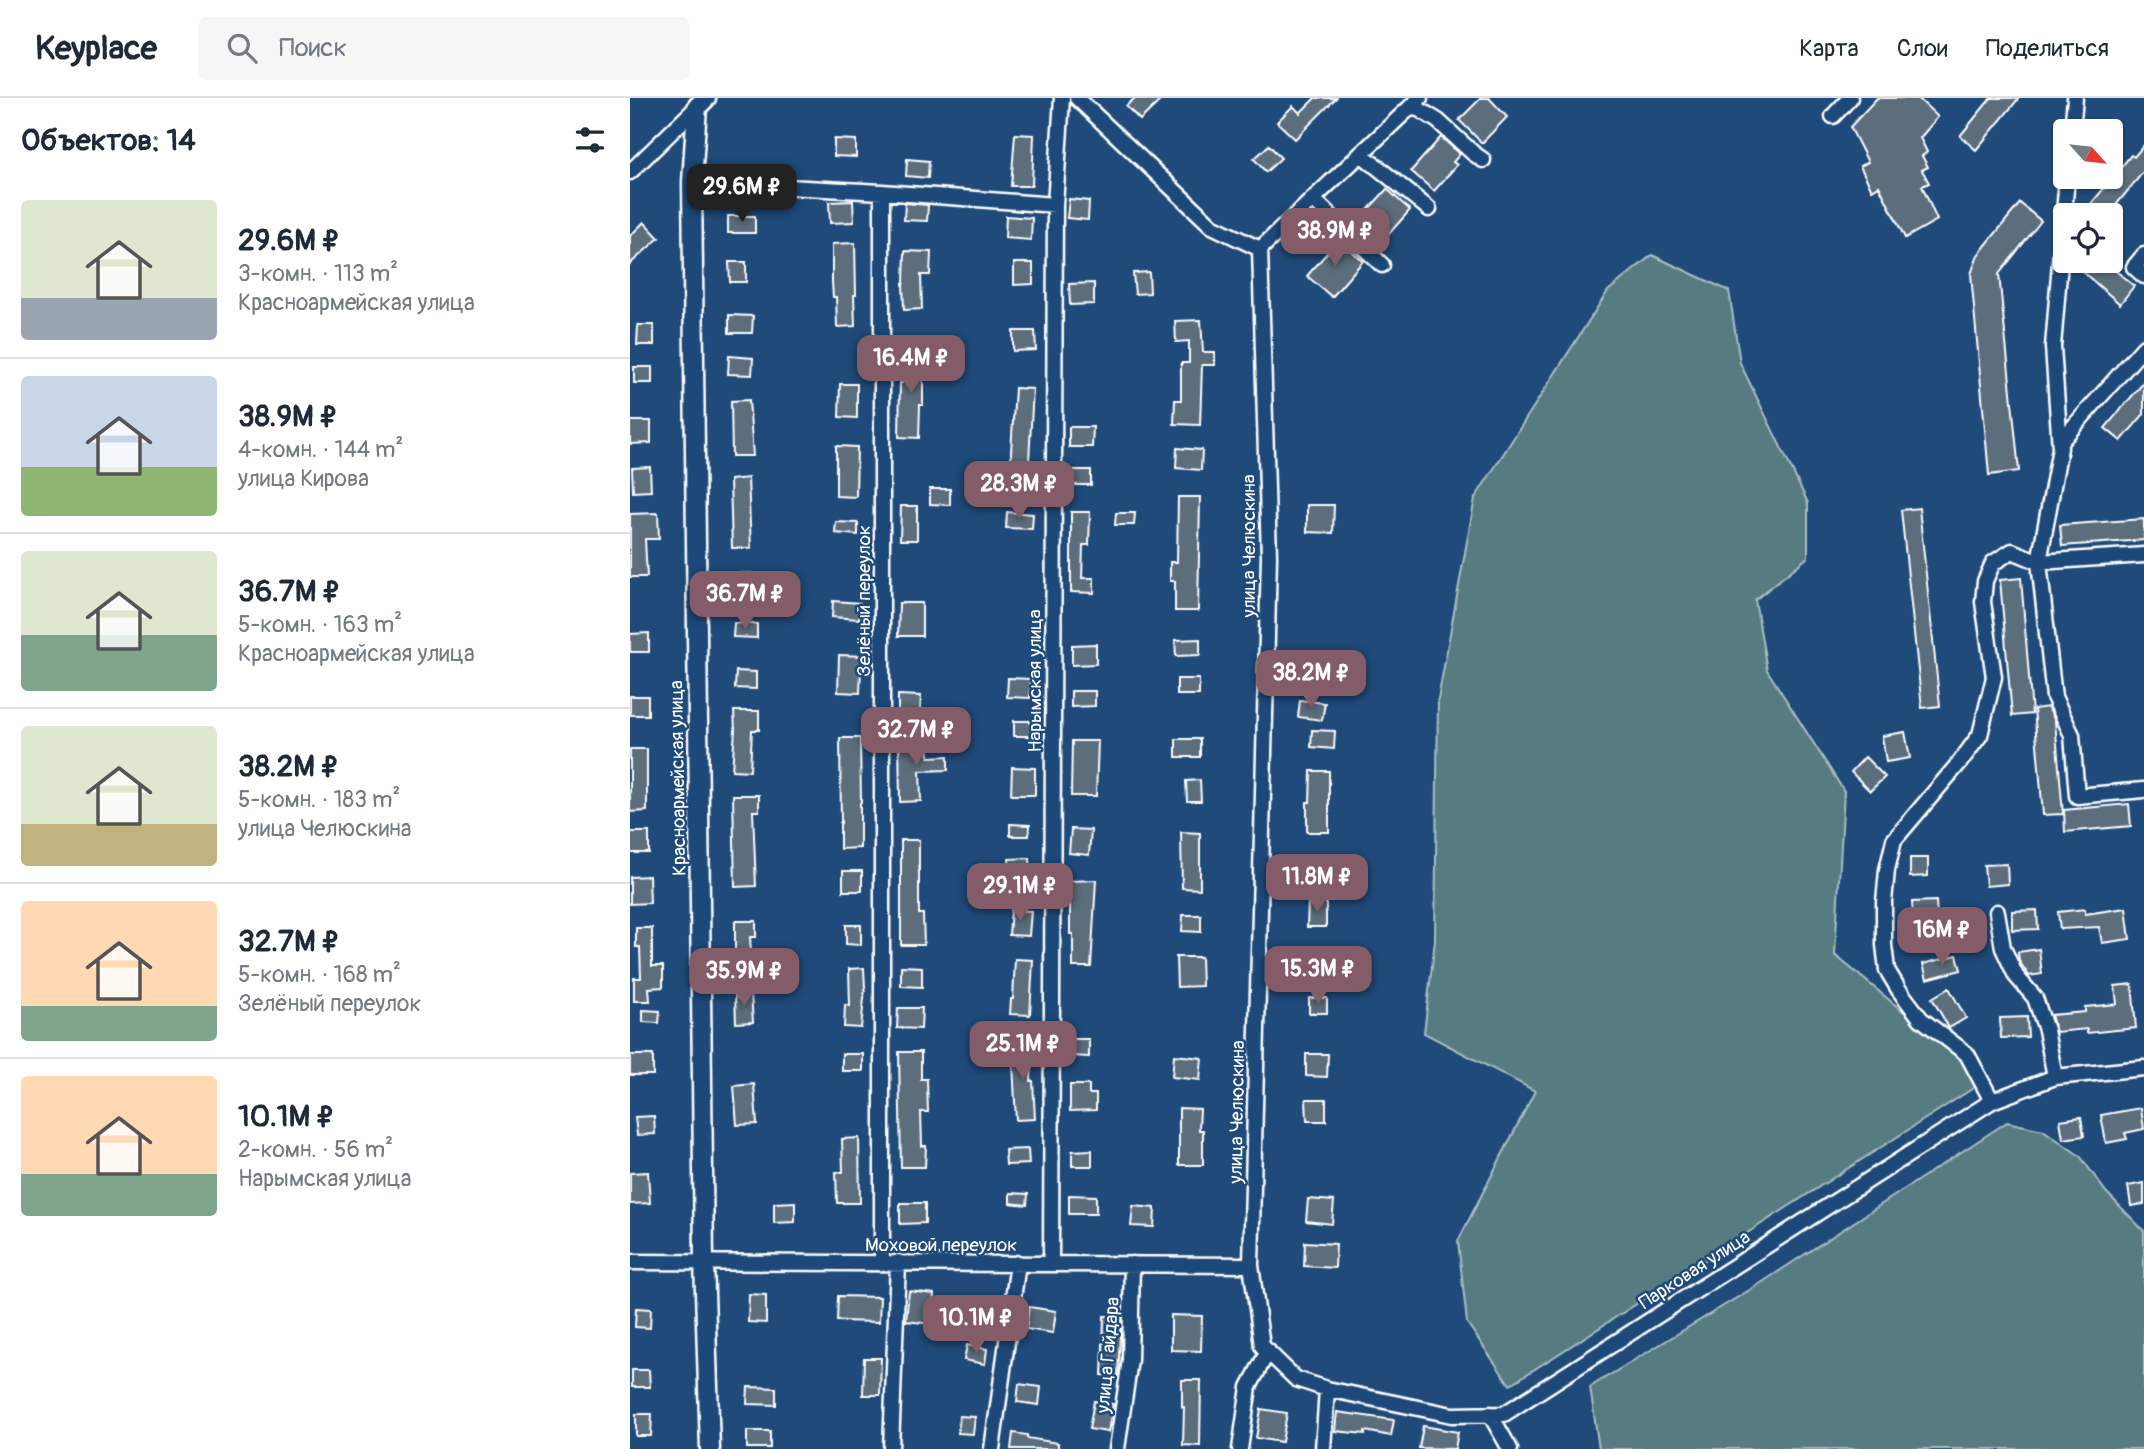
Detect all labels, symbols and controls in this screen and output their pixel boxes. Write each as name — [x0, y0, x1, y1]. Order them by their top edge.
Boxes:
search box — [199, 17, 689, 80]
text: Keyplace — [35, 28, 157, 69]
icon: search — [223, 29, 261, 67]
text: Поиск — [279, 32, 347, 64]
text: Карта — [1799, 34, 1859, 63]
text: Слои — [1897, 34, 1948, 63]
text: Поделиться — [1986, 34, 2109, 63]
north arrow — [2053, 119, 2123, 189]
map controls — [2053, 119, 2123, 273]
icon: filters — [571, 121, 609, 159]
text: Объектов: 14 — [21, 122, 196, 159]
pin: 29.6M ₽ — [677, 164, 807, 224]
text: 29.6M ₽ — [703, 172, 781, 201]
button: locate — [2053, 203, 2123, 273]
pin: 38.9M ₽ — [1270, 208, 1400, 268]
text: 38.9M ₽ — [1297, 216, 1373, 245]
text: 29.6M ₽ — [238, 222, 340, 259]
icon: home — [77, 228, 161, 312]
text: 3-комн. · 113 m² — [238, 259, 398, 288]
text: Красноармейская улица — [238, 288, 475, 317]
pin: 16.4M ₽ — [846, 336, 976, 395]
text: 16.4M ₽ — [873, 343, 949, 372]
text: 38.9M ₽ — [238, 398, 338, 435]
icon: home — [77, 404, 161, 488]
text: 4-комн. · 144 m² — [238, 435, 403, 464]
pin: 28.3M ₽ — [954, 462, 1084, 521]
text: улица Кирова — [238, 464, 369, 493]
text: 28.3M ₽ — [980, 469, 1058, 498]
street label: улица Челюскина — [1237, 474, 1261, 619]
street label: Зелёный переулок — [852, 525, 876, 677]
pin: 36.7M ₽ — [680, 572, 810, 631]
text: 36.7M ₽ — [238, 573, 341, 610]
icon: home — [77, 579, 161, 663]
text: 36.7M ₽ — [706, 579, 784, 608]
street label: Нарымская улица — [1023, 609, 1047, 753]
text: 5-комн. · 163 m² — [238, 610, 402, 639]
text: Красноармейская улица — [238, 639, 475, 668]
pin: 38.2M ₽ — [1246, 650, 1376, 710]
text: 38.2M ₽ — [1272, 658, 1350, 687]
street label: Красноармейская улица — [664, 680, 692, 876]
pin: 32.7M ₽ — [851, 708, 981, 767]
text: 32.7M ₽ — [877, 715, 955, 744]
text: 38.2M ₽ — [238, 748, 339, 785]
icon: home — [77, 754, 161, 838]
text: 5-комн. · 183 m² — [238, 785, 400, 814]
text: улица Челюскина — [238, 814, 411, 843]
pin: 11.8M ₽ — [1252, 854, 1382, 914]
text: 11.8M ₽ — [1282, 862, 1352, 891]
pin: 29.1M ₽ — [955, 864, 1085, 923]
text: 29.1M ₽ — [983, 871, 1057, 900]
pin: 16M ₽ — [1893, 908, 1991, 967]
text: 16M ₽ — [1913, 915, 1971, 944]
text: 32.7M ₽ — [238, 923, 340, 960]
icon: home — [77, 929, 161, 1013]
pin: 15.3M ₽ — [1253, 946, 1383, 1006]
pin: 35.9M ₽ — [679, 948, 809, 1008]
text: 15.3M ₽ — [1281, 954, 1355, 983]
text: 35.9M ₽ — [705, 956, 783, 985]
text: 5-комн. · 168 m² — [238, 960, 401, 989]
text: Зелёный переулок — [238, 989, 421, 1018]
pin: 25.1M ₽ — [958, 1021, 1088, 1081]
text: 25.1M ₽ — [986, 1029, 1060, 1058]
street label: улица Челюскина — [1224, 1040, 1250, 1185]
text: 10.1M ₽ — [238, 1098, 335, 1135]
icon: home — [77, 1104, 161, 1188]
text: 2-комн. · 56 m² — [238, 1135, 393, 1164]
text: Нарымская улица — [238, 1164, 411, 1193]
street label: Парковая улица — [1634, 1225, 1755, 1315]
street label: Моховой переулок — [865, 1233, 1017, 1257]
pin: 10.1M ₽ — [911, 1296, 1041, 1355]
street label: улица Гайдара — [1091, 1296, 1125, 1415]
text: 10.1M ₽ — [939, 1303, 1013, 1332]

